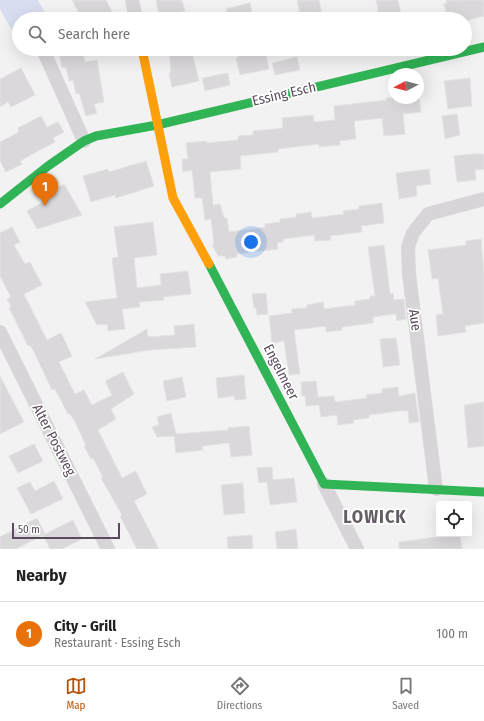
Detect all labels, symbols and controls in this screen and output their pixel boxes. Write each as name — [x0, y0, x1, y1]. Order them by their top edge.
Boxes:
search box — [12, 12, 472, 56]
icon: search — [26, 23, 48, 45]
text: Search here — [58, 25, 130, 43]
north arrow — [388, 68, 424, 104]
street label: Essing Esch — [250, 78, 318, 110]
pin: 1 — [32, 173, 58, 206]
your location — [241, 232, 261, 252]
street label: Aue — [405, 308, 425, 332]
street label: Engelmeer — [260, 341, 302, 403]
street label: Alter Postweg — [29, 401, 79, 479]
map controls — [436, 501, 472, 537]
button: locate — [436, 501, 472, 537]
district label: LOWICK — [343, 506, 407, 528]
scale bar — [12, 521, 120, 540]
text: 50 m — [18, 523, 40, 536]
text: Nearby — [16, 565, 67, 586]
text: City - Grill — [54, 617, 116, 635]
text: 1 — [26, 626, 32, 641]
text: 100 m — [436, 626, 468, 641]
text: Restaurant · Essing Esch — [54, 635, 181, 650]
tab: Map — [65, 675, 87, 712]
tab: Directions — [217, 675, 262, 712]
tab: Saved — [392, 675, 419, 712]

